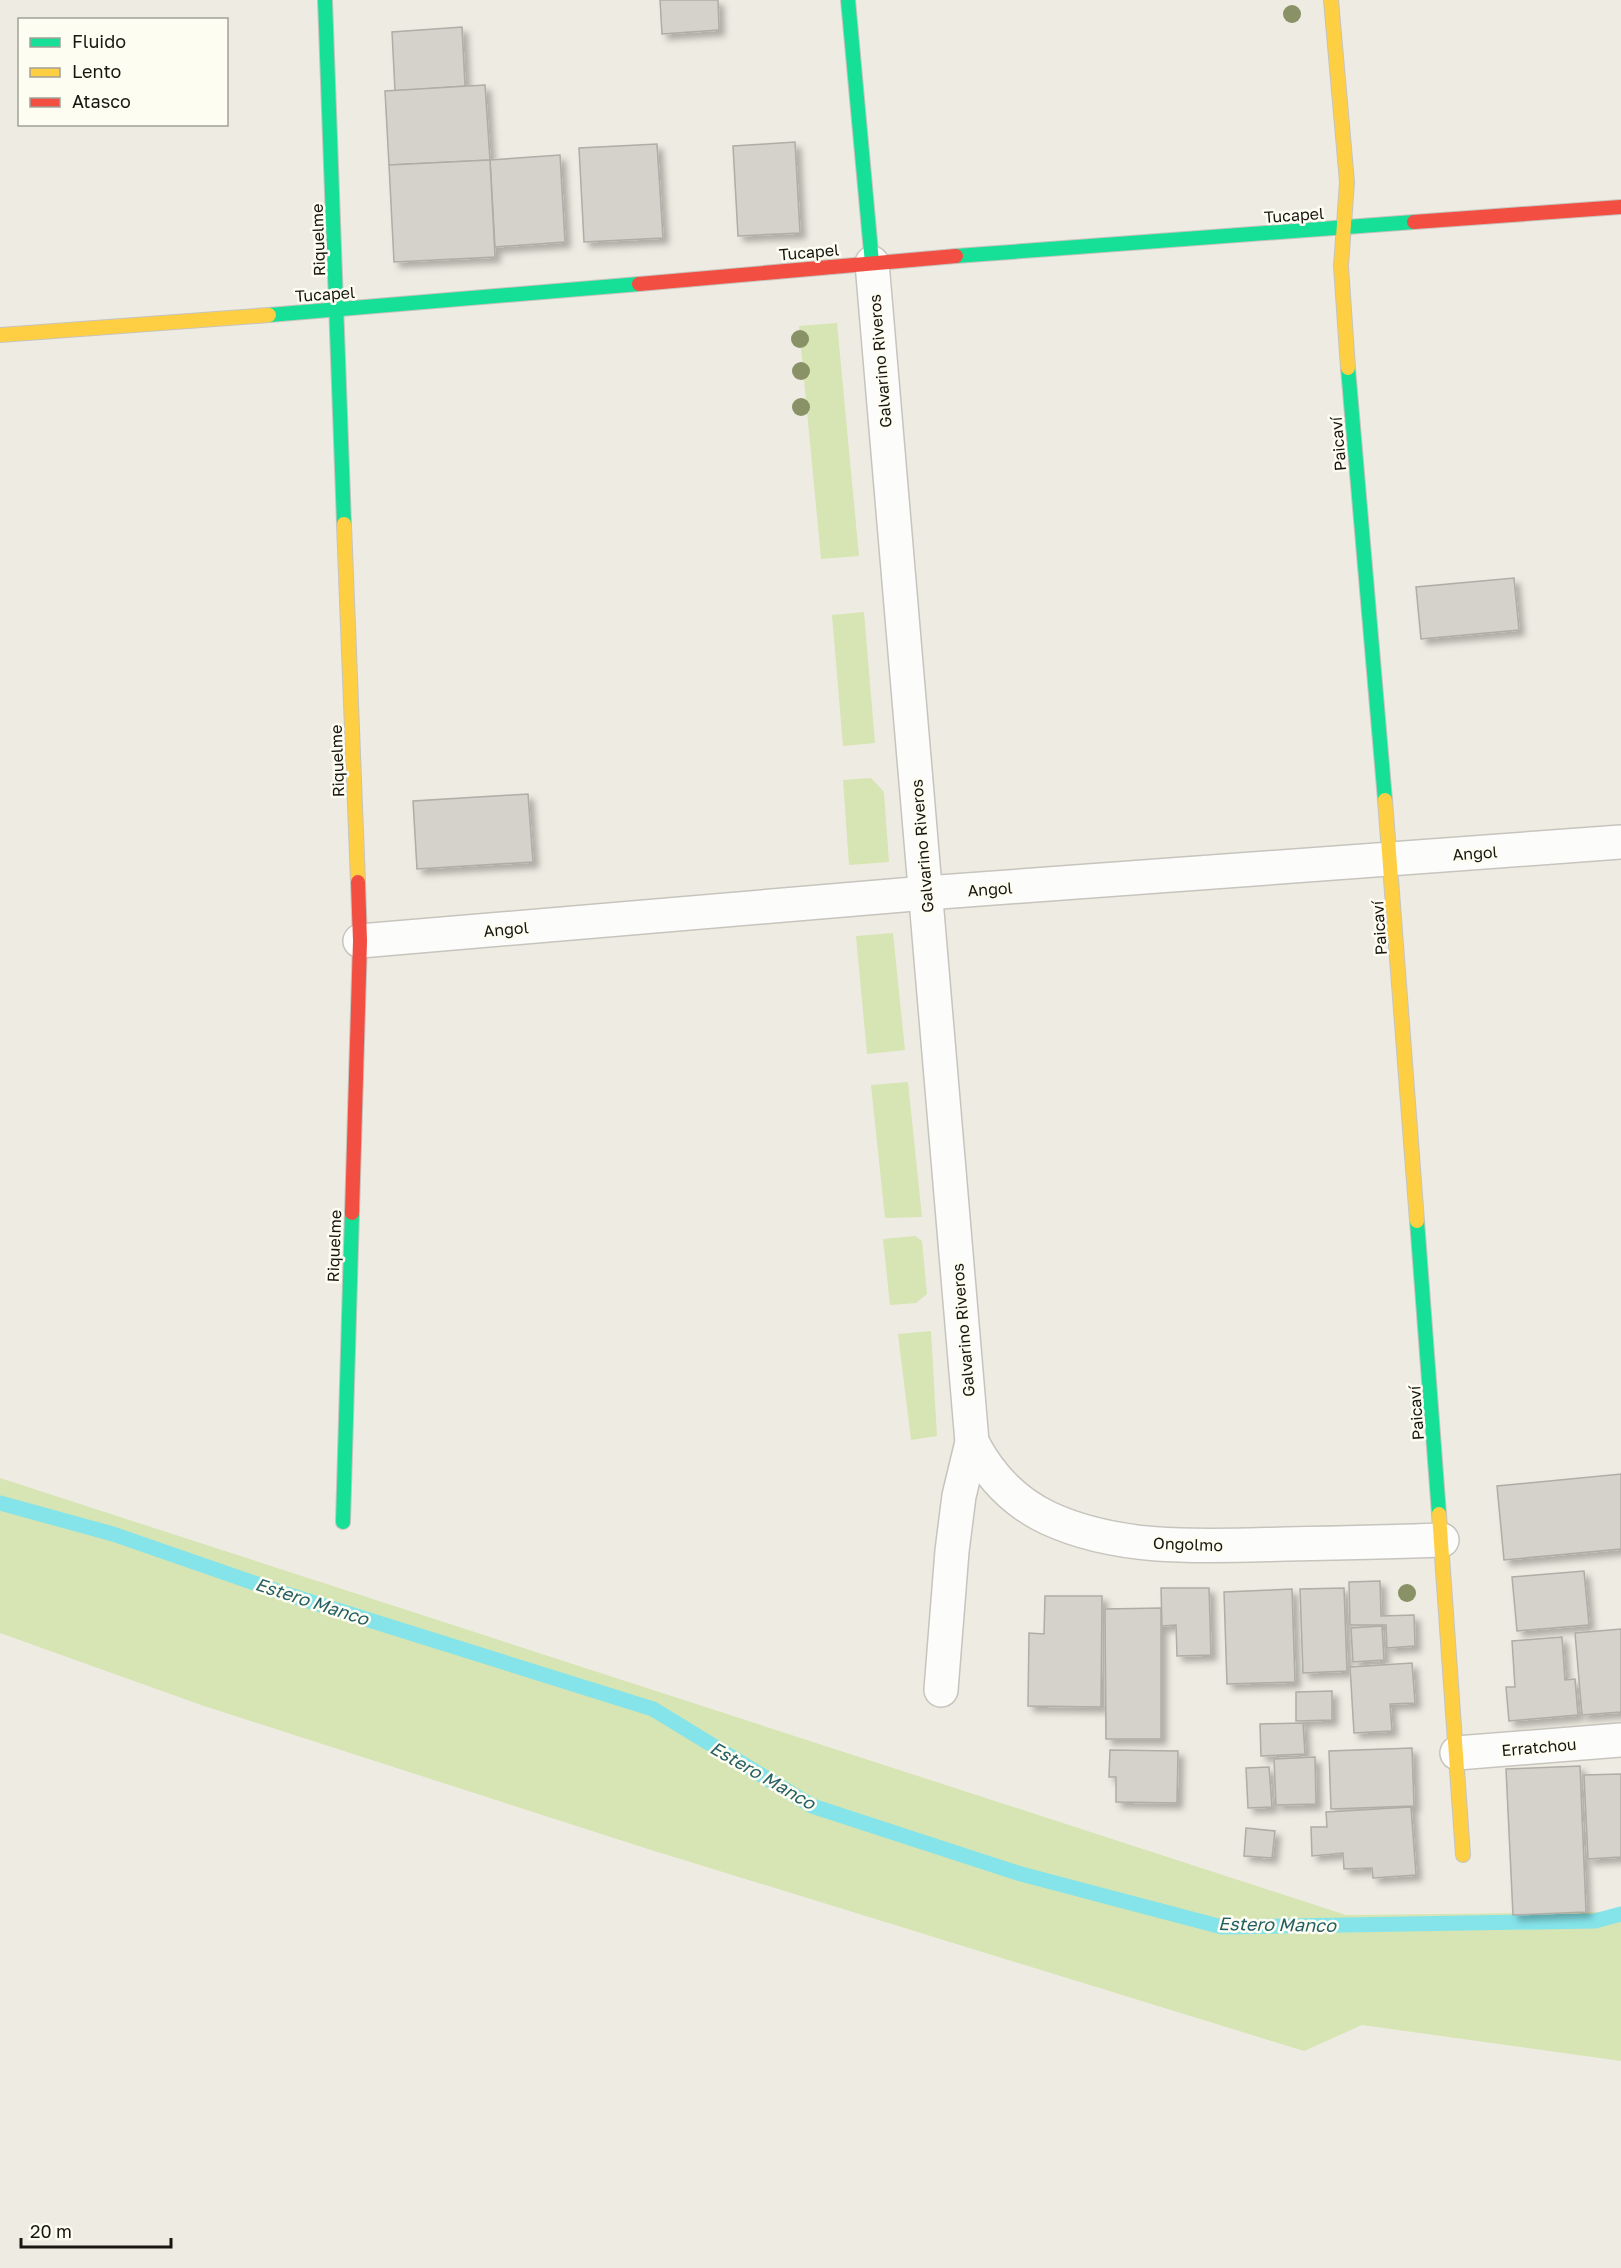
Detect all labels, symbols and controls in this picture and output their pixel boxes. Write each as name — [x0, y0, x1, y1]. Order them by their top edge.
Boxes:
legend — [18, 18, 228, 126]
text: Fluido — [72, 30, 126, 52]
text: Lento — [72, 60, 121, 82]
text: Atasco — [72, 90, 131, 112]
street label: Riquelme — [307, 203, 329, 277]
street label: Tucapel — [1263, 203, 1325, 227]
street label: Tucapel — [778, 239, 840, 265]
street label: Tucapel — [294, 282, 356, 306]
street label: Galvarino Riveros — [864, 293, 896, 429]
street label: Paicaví — [1326, 414, 1350, 472]
street label: Riquelme — [326, 724, 348, 798]
street label: Galvarino Riveros — [906, 778, 938, 914]
street label: Angol — [1452, 841, 1498, 865]
street label: Angol — [967, 877, 1013, 901]
street label: Paicaví — [1367, 898, 1391, 956]
street label: Angol — [483, 917, 529, 941]
street label: Riquelme — [323, 1209, 345, 1283]
street label: Galvarino Riveros — [947, 1262, 979, 1398]
street label: Paicaví — [1404, 1383, 1428, 1441]
street label: Ongolmo — [1153, 1533, 1223, 1555]
water label: Estero Manco — [253, 1572, 372, 1630]
street label: Erratchou — [1501, 1734, 1577, 1760]
water label: Estero Manco — [707, 1736, 820, 1815]
water label: Estero Manco — [1218, 1912, 1337, 1936]
scale bar — [21, 2211, 171, 2249]
text: 20 m — [30, 2220, 72, 2242]

